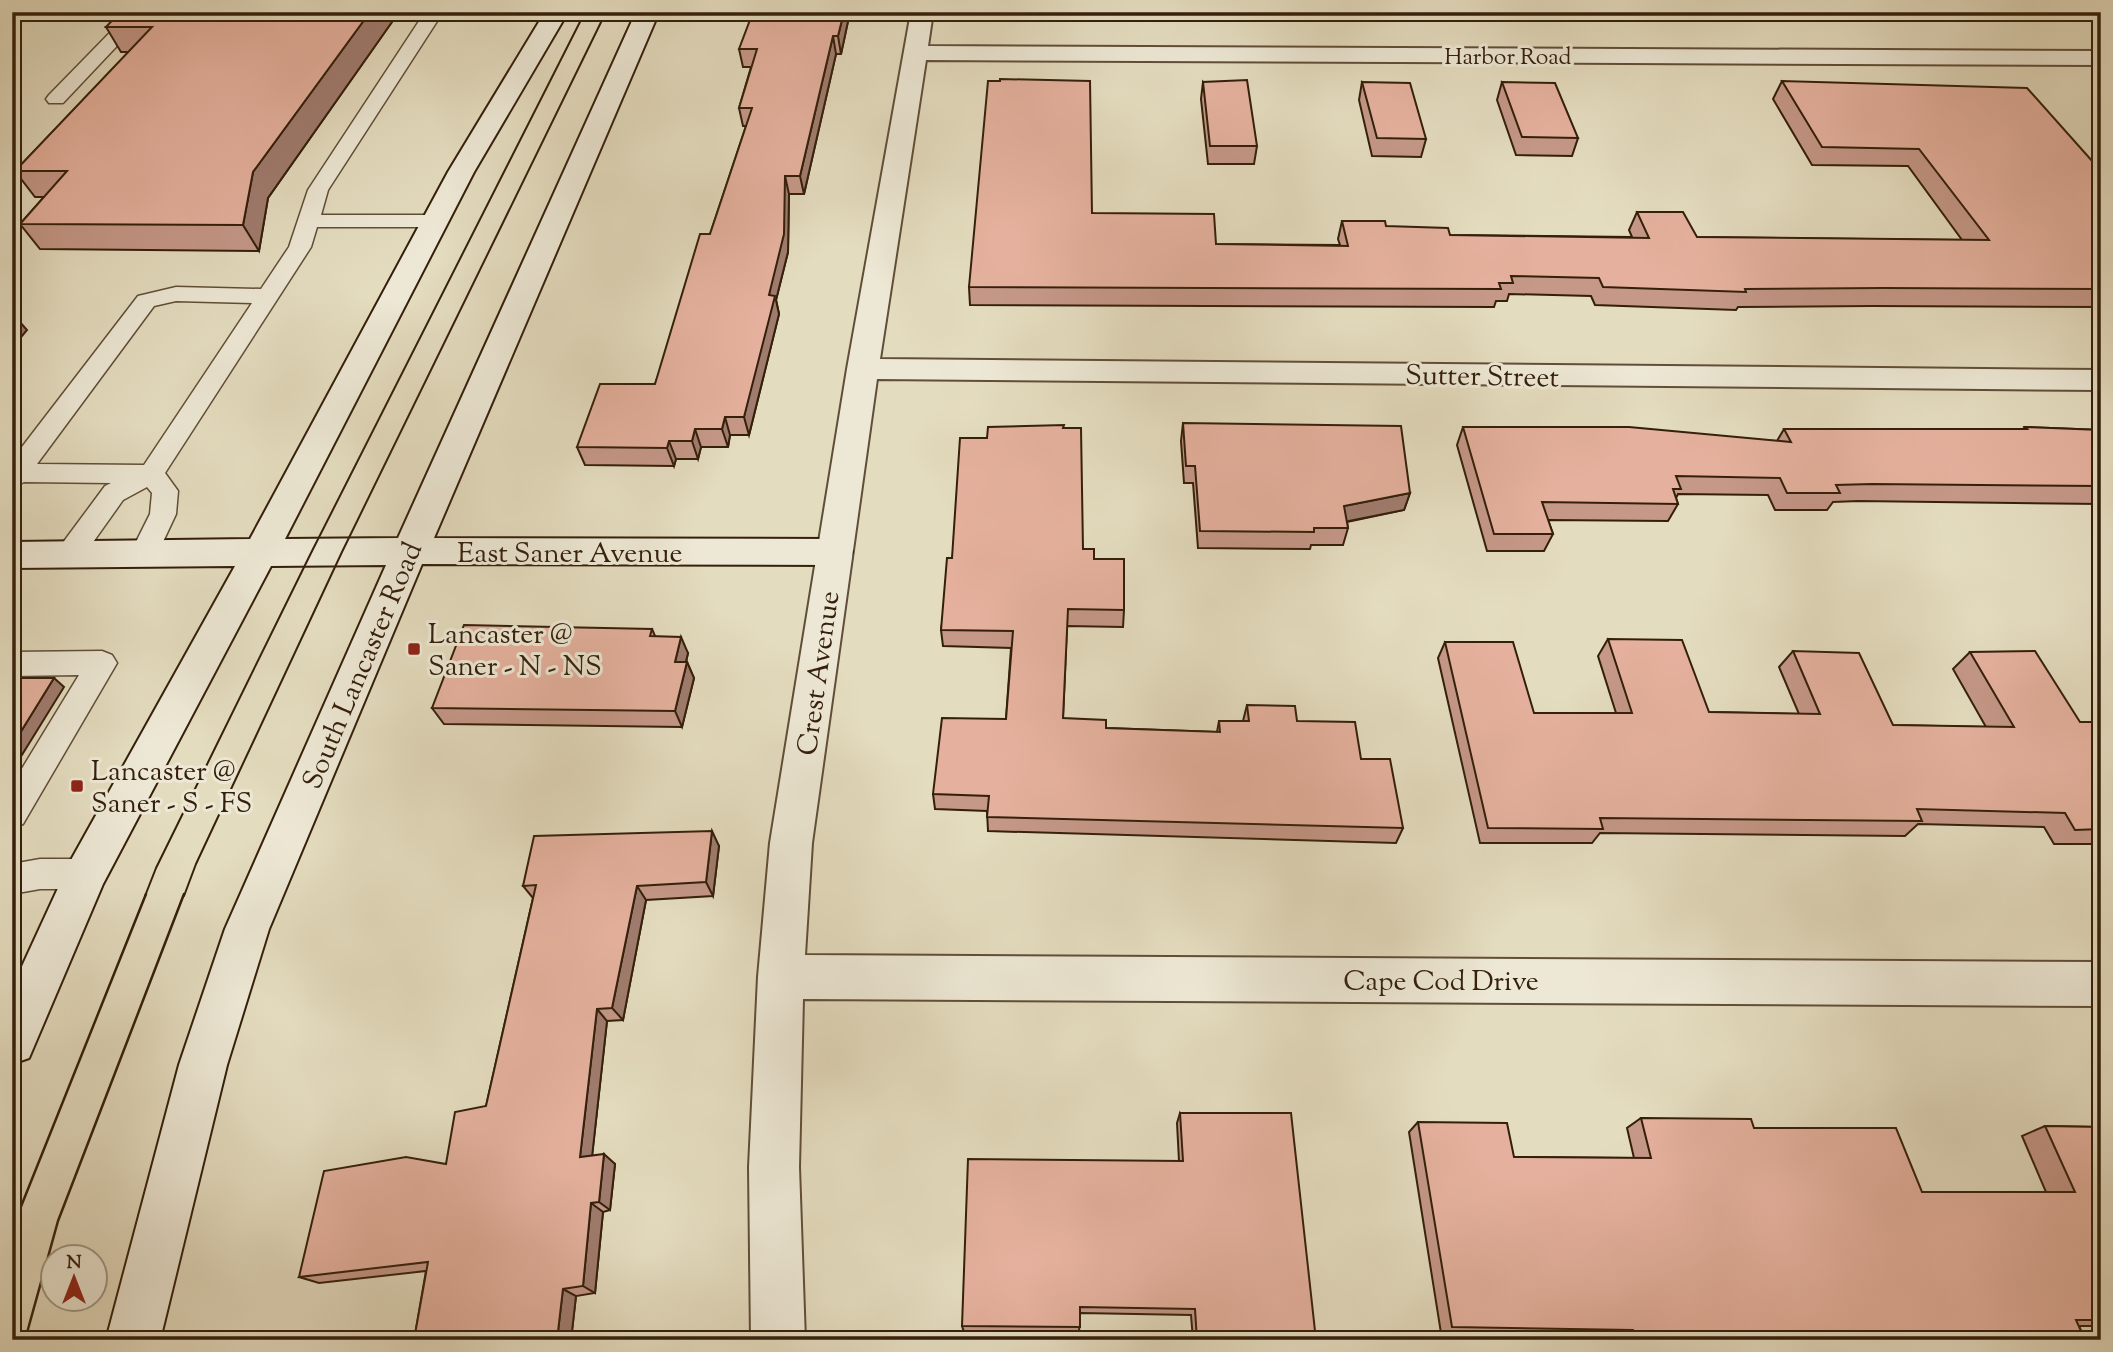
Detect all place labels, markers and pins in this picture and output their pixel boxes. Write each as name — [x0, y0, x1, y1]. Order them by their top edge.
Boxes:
place label: Lancaster @ Saner - N - NS — [428, 616, 602, 688]
marker: Lancaster @ Saner - N - NS — [406, 641, 422, 657]
place label: Lancaster @ Saner - S - FS — [91, 753, 252, 825]
marker: Lancaster @ Saner - S - FS — [69, 778, 85, 794]

